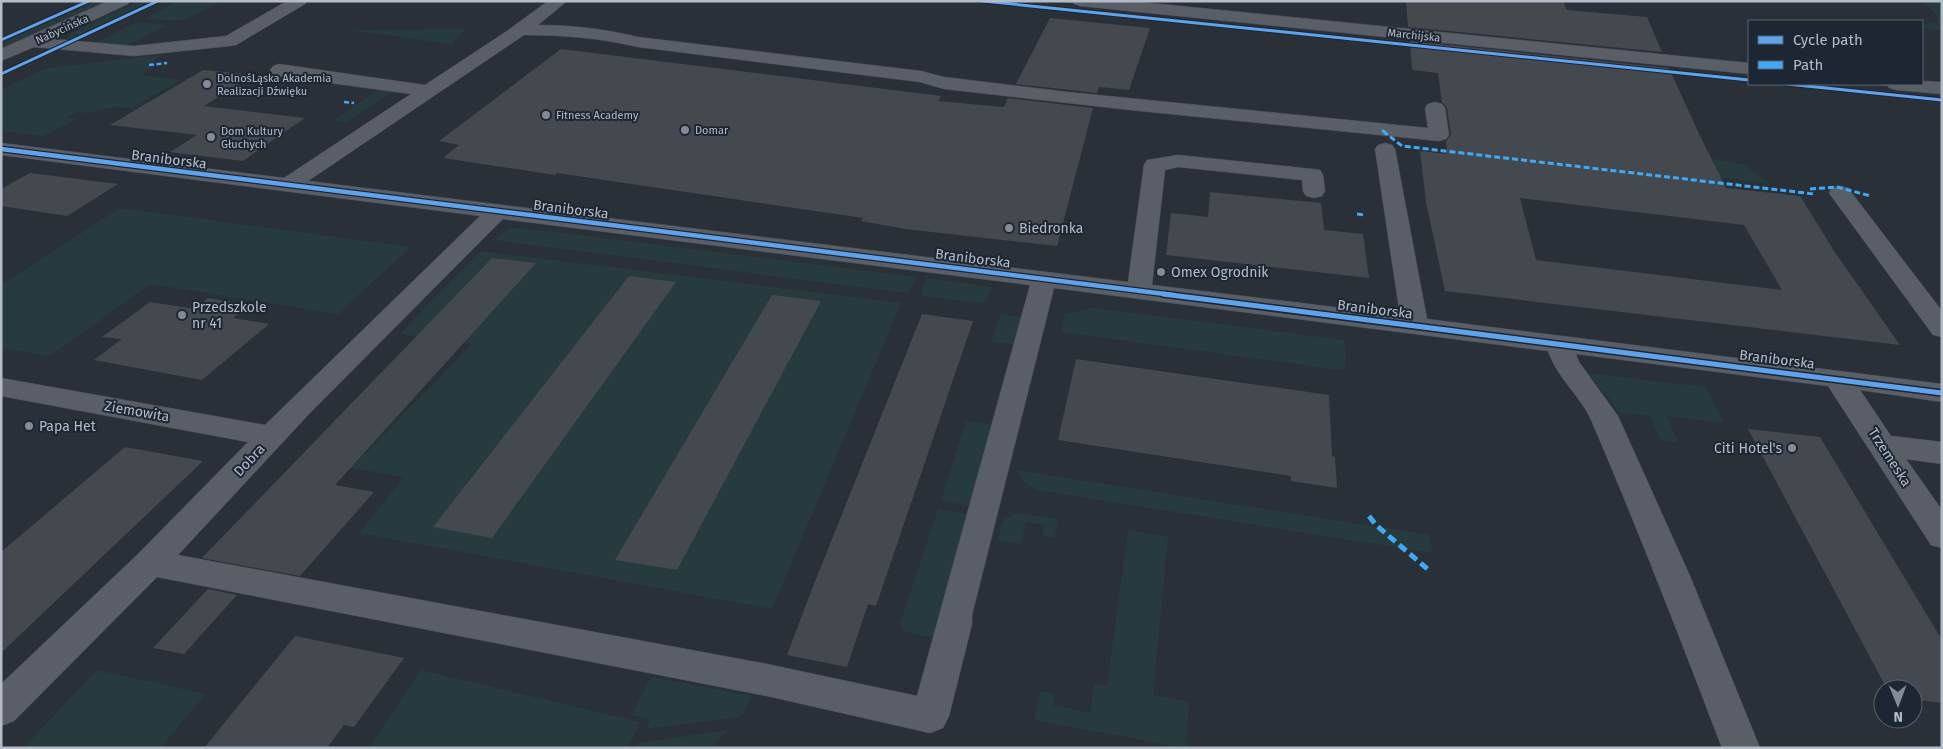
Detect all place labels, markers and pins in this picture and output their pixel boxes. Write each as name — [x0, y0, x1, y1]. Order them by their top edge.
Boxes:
place label: DolnośLąska Akademia Realizacji Dźwięku — [217, 72, 331, 98]
marker: DolnośLąska Akademia Realizacji Dźwięku — [201, 78, 213, 90]
marker: Fitness Academy — [540, 109, 552, 121]
place label: Fitness Academy — [556, 109, 639, 122]
marker: Domar — [679, 124, 691, 136]
place label: Domar — [695, 124, 729, 137]
place label: Dom Kultury Głuchych — [221, 125, 283, 151]
marker: Dom Kultury Głuchych — [205, 131, 217, 143]
place label: Biedronka — [1019, 220, 1083, 237]
marker: Biedronka — [1003, 222, 1015, 234]
place label: Omex Ogrodnik — [1171, 264, 1269, 281]
marker: Omex Ogrodnik — [1155, 266, 1167, 278]
place label: Przedszkole nr 41 — [192, 299, 267, 332]
marker: Przedszkole nr 41 — [176, 309, 188, 321]
place label: Papa Het — [39, 418, 97, 435]
marker: Papa Het — [23, 420, 35, 432]
place label: Citi Hotel's — [1714, 440, 1782, 457]
marker: Citi Hotel's — [1786, 442, 1798, 454]

